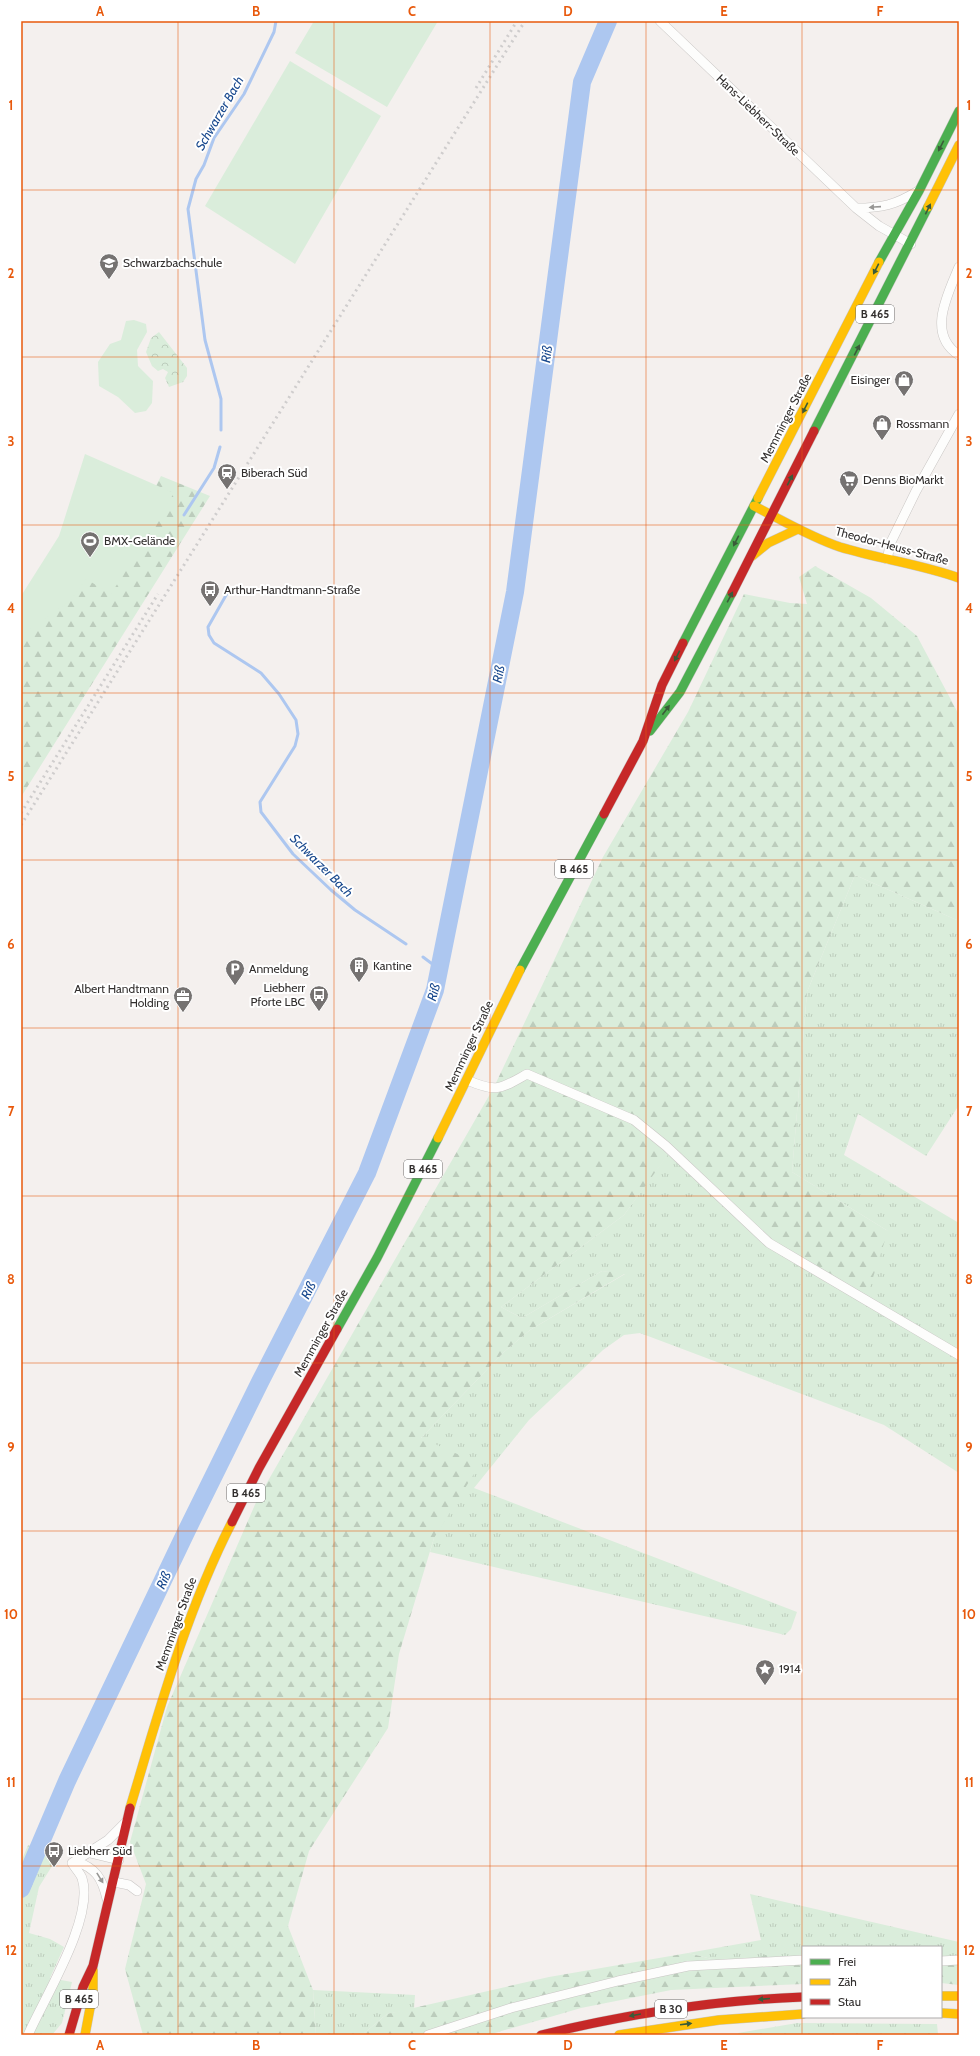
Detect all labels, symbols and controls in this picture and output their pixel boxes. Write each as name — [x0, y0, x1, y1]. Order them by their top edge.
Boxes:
text: A — [96, 3, 105, 19]
text: B — [252, 3, 260, 19]
text: C — [408, 3, 416, 19]
text: D — [563, 3, 573, 19]
text: E — [720, 3, 728, 19]
text: F — [877, 3, 884, 19]
street label: Hans-Liebherr-Straße — [713, 71, 803, 158]
water label: Schwarzer Bach — [191, 73, 247, 153]
text: 1 — [9, 97, 13, 113]
text: 1 — [967, 97, 971, 113]
one-way arrow — [938, 140, 945, 152]
one-way arrow — [925, 203, 931, 214]
one-way arrow — [869, 204, 881, 211]
school or university icon: Schwarzbachschule — [98, 252, 120, 280]
place label: Schwarzbachschule — [123, 255, 222, 270]
one-way arrow — [873, 263, 879, 275]
text: 2 — [8, 265, 15, 281]
text: 2 — [966, 265, 973, 281]
road number: B 465 — [856, 305, 894, 323]
water label: Riß — [537, 344, 555, 364]
one-way arrow — [853, 345, 860, 356]
shop icon: Eisinger — [893, 369, 915, 397]
street label: Memminger Straße — [757, 371, 814, 465]
place label: Eisinger — [850, 372, 890, 387]
one-way arrow — [801, 402, 808, 414]
shop icon: Rossmann — [871, 413, 893, 441]
place label: Rossmann — [896, 416, 950, 431]
text: 3 — [7, 433, 15, 449]
text: 3 — [965, 433, 973, 449]
station icon: Biberach Süd — [216, 462, 238, 490]
place label: Biberach Süd — [241, 465, 307, 480]
supermarket icon: Denns BioMarkt — [838, 469, 860, 497]
place label: Denns BioMarkt — [863, 472, 944, 487]
one-way arrow — [787, 475, 793, 486]
street label: Theodor-Heuss-Straße — [834, 523, 950, 568]
sports icon: BMX-Gelände — [79, 530, 101, 558]
place label: BMX-Gelände — [104, 533, 175, 548]
one-way arrow — [733, 535, 740, 547]
bus stop icon: Arthur-Handtmann-Straße — [199, 579, 221, 607]
place label: Arthur-Handtmann-Straße — [224, 582, 360, 597]
one-way arrow — [727, 591, 734, 603]
text: 4 — [7, 600, 15, 616]
text: 4 — [965, 600, 973, 616]
one-way arrow — [674, 651, 680, 662]
water label: Riß — [489, 664, 507, 684]
one-way arrow — [662, 704, 671, 715]
text: 5 — [8, 768, 15, 784]
text: 5 — [966, 768, 973, 784]
water label: Schwarzer Bach — [287, 830, 357, 900]
road number: B 465 — [555, 860, 593, 878]
text: 6 — [7, 936, 15, 952]
text: 6 — [965, 936, 973, 952]
building icon: Kantine — [348, 955, 370, 983]
parking icon: Anmeldung — [224, 958, 246, 986]
place label: Kantine — [373, 958, 412, 973]
place label: Anmeldung — [249, 961, 309, 976]
place label: Liebherr Pforte LBC — [250, 980, 305, 1009]
place label: Albert Handtmann Holding — [74, 981, 170, 1010]
water label: Riß — [423, 982, 443, 1002]
bus stop icon: Liebherr Pforte LBC — [308, 984, 330, 1012]
office icon: Albert Handtmann Holding — [172, 985, 194, 1013]
street label: Memminger Straße — [441, 998, 496, 1093]
text: 7 — [8, 1103, 15, 1119]
text: 7 — [966, 1103, 973, 1119]
road number: B 465 — [404, 1160, 442, 1178]
text: 8 — [7, 1271, 15, 1287]
text: 8 — [965, 1271, 973, 1287]
water label: Riß — [297, 1279, 319, 1301]
street label: Memminger Straße — [290, 1286, 351, 1379]
text: 9 — [7, 1439, 15, 1455]
text: 9 — [965, 1439, 973, 1455]
road number: B 465 — [227, 1484, 265, 1502]
water label: Riß — [152, 1569, 174, 1591]
street label: Memminger Straße — [152, 1575, 199, 1672]
text: 10 — [4, 1606, 18, 1622]
text: 10 — [962, 1606, 976, 1622]
place icon: 1914 — [754, 1658, 776, 1686]
place label: 1914 — [779, 1661, 801, 1676]
text: 11 — [6, 1774, 16, 1790]
text: 11 — [964, 1774, 974, 1790]
bus stop icon: Liebherr Süd — [43, 1840, 65, 1868]
place label: Liebherr Süd — [68, 1843, 132, 1858]
one-way arrow — [96, 1872, 103, 1884]
text: 12 — [5, 1942, 17, 1958]
text: 12 — [963, 1942, 975, 1958]
legend — [802, 1946, 942, 2018]
text: Frei — [838, 1954, 856, 1969]
text: Zäh — [838, 1974, 857, 1989]
road number: B 465 — [60, 1990, 98, 2008]
text: Stau — [838, 1994, 861, 2009]
one-way arrow — [758, 1996, 770, 2002]
road number: B 30 — [655, 2000, 687, 2018]
one-way arrow — [629, 2012, 641, 2018]
one-way arrow — [679, 2021, 692, 2027]
text: A — [96, 2037, 105, 2053]
text: B — [252, 2037, 260, 2053]
text: C — [408, 2037, 416, 2053]
text: D — [563, 2037, 573, 2053]
text: E — [720, 2037, 728, 2053]
text: F — [877, 2037, 884, 2053]

